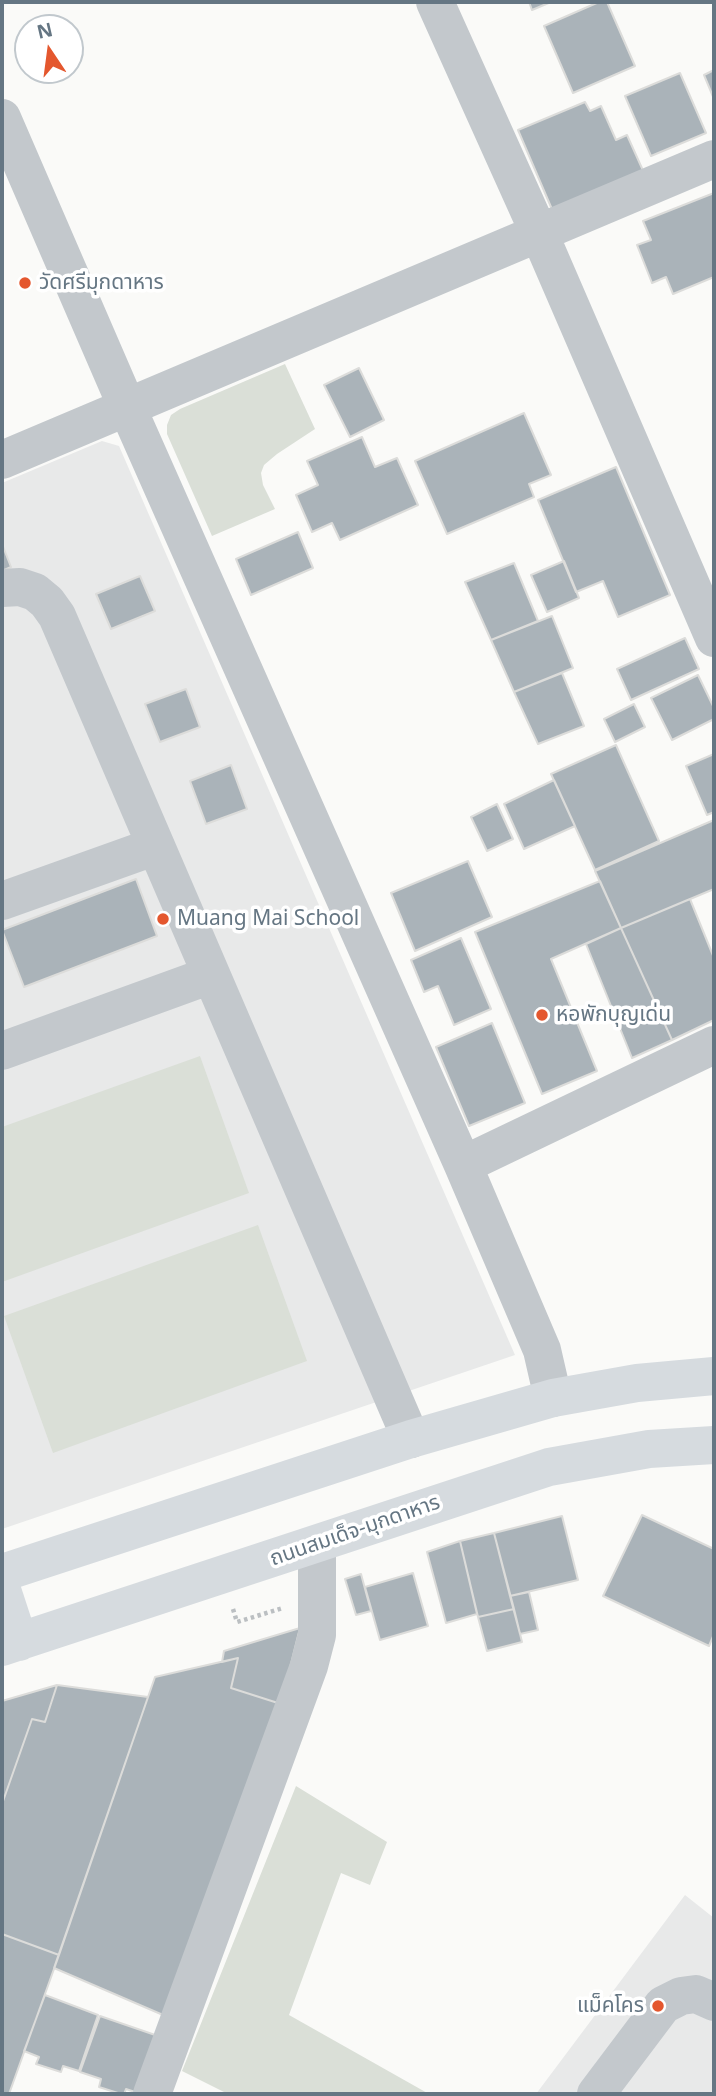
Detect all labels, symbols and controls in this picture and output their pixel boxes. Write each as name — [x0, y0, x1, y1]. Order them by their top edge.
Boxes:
north arrow — [14, 14, 84, 84]
text: N — [34, 16, 55, 45]
place label: วัดศรีมุกดาหาร — [39, 270, 164, 296]
marker: วัดศรีมุกดาหาร — [17, 275, 33, 291]
place label: Muang Mai School — [177, 906, 359, 932]
marker: Muang Mai School — [155, 911, 171, 927]
place label: หอพักบุญเด่น — [556, 1002, 671, 1028]
marker: หอพักบุญเด่น — [534, 1007, 550, 1023]
street label: ถนนสมเด็จ-มุกดาหาร — [267, 1490, 443, 1572]
place label: แม็คโคร — [577, 1993, 644, 2019]
marker: แม็คโคร — [650, 1998, 666, 2014]

